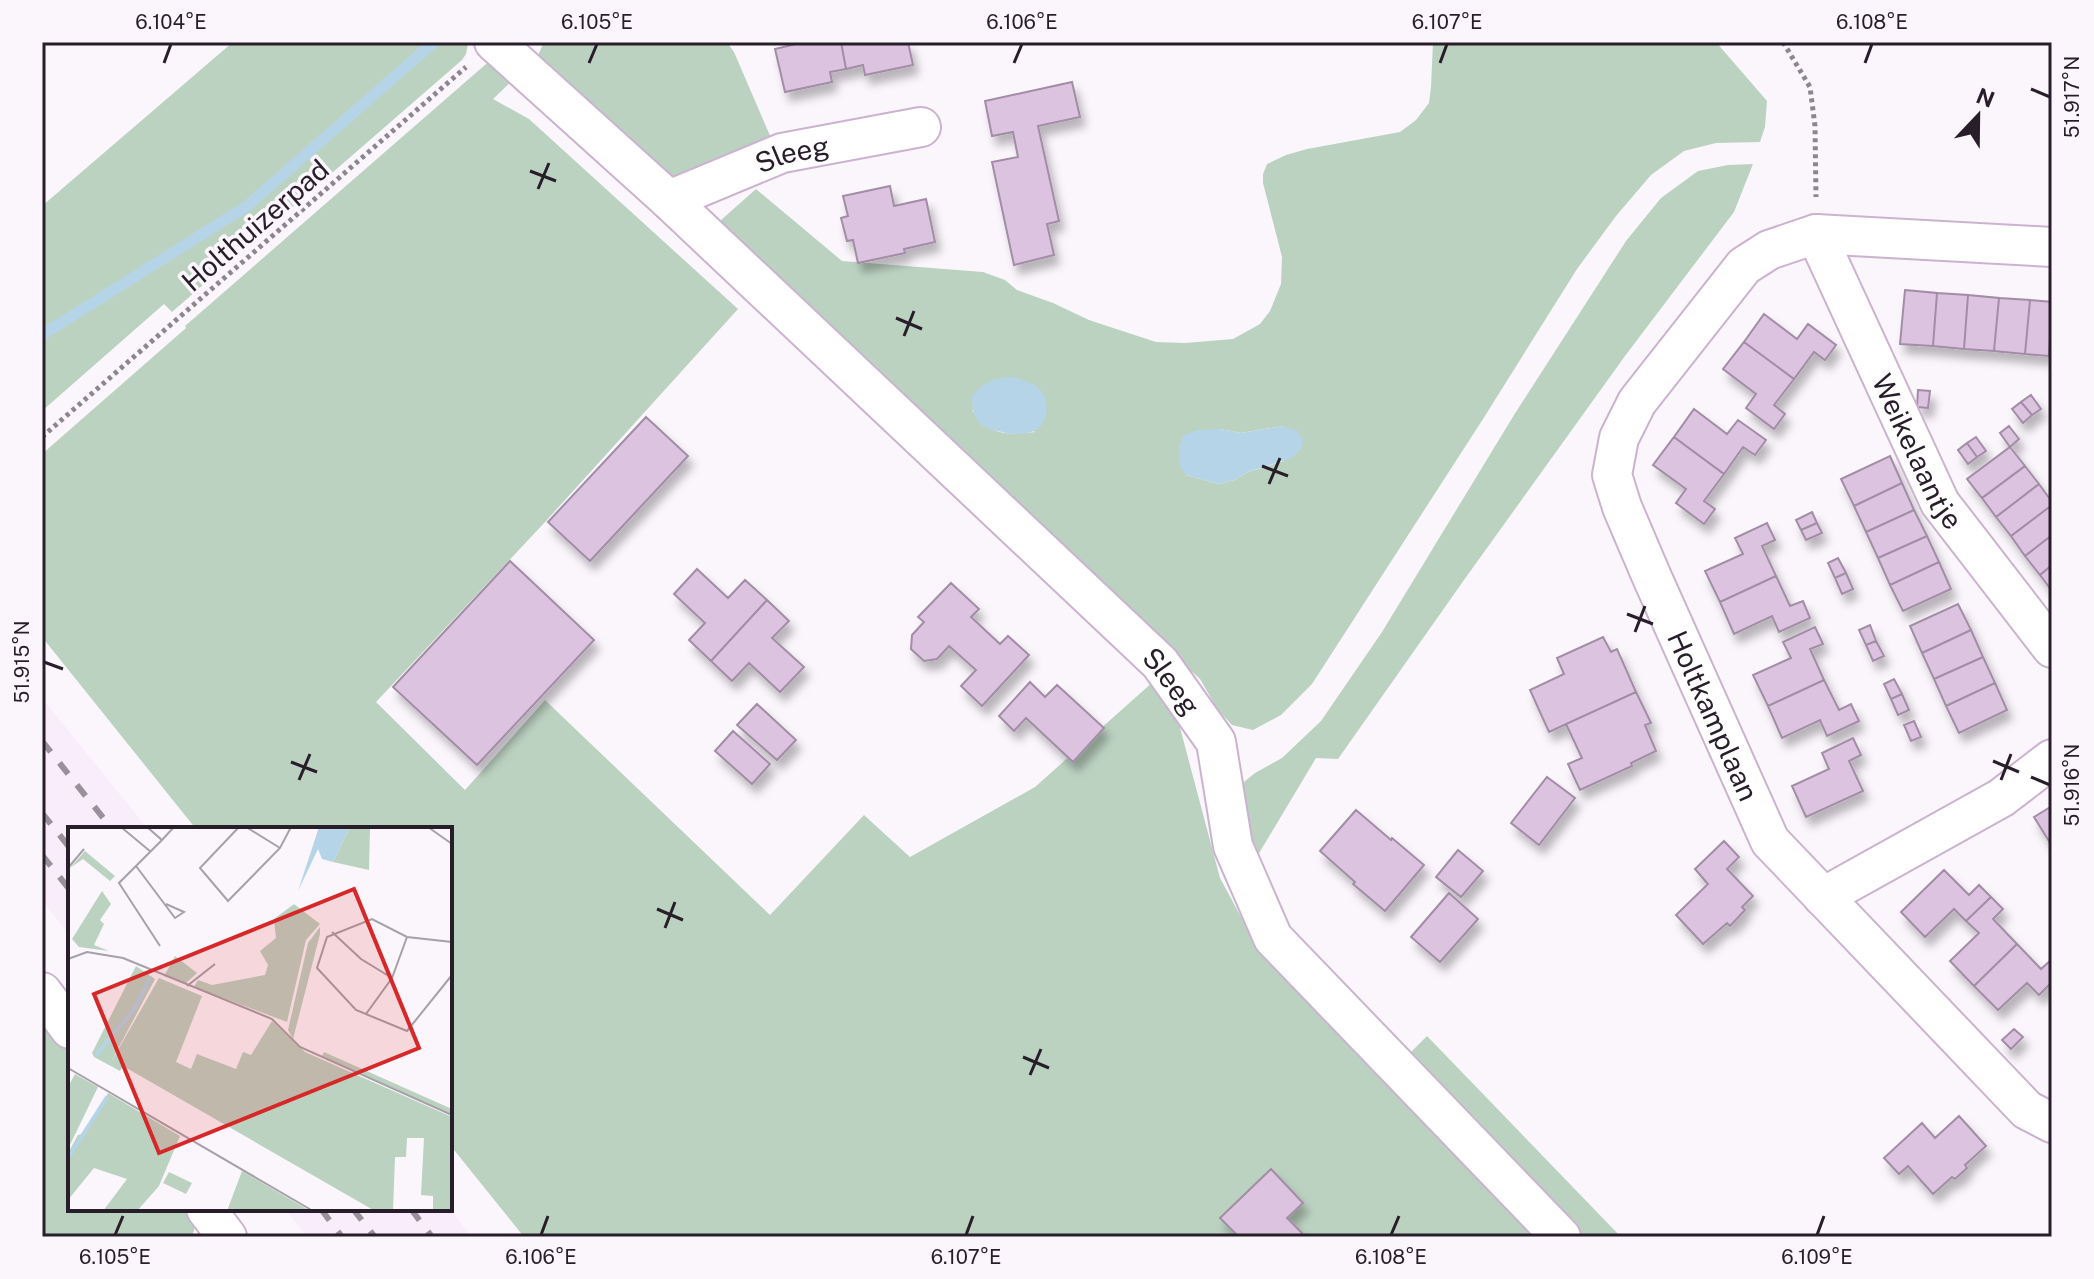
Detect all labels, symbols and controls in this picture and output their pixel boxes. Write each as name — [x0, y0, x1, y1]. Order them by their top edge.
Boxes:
text: 6.104°E — [135, 10, 207, 34]
text: 6.105°E — [561, 10, 633, 34]
text: 6.106°E — [986, 10, 1058, 34]
text: 6.107°E — [1412, 10, 1482, 34]
text: 6.108°E — [1836, 10, 1908, 34]
text: 51.917°N — [2060, 56, 2084, 138]
north arrow — [1938, 76, 2018, 156]
text: N — [1973, 82, 1998, 113]
street label: Sleeg — [750, 128, 832, 179]
street label: Holthuizerpad — [175, 152, 335, 298]
street label: Weikelaantje — [1866, 369, 1970, 535]
text: 51.915°N — [10, 620, 34, 704]
street label: Holtkamplaan — [1661, 625, 1766, 806]
street label: Sleeg — [1137, 640, 1208, 721]
text: 51.916°N — [2060, 744, 2084, 826]
inset map — [68, 827, 452, 1211]
text: 6.105°E — [79, 1245, 151, 1269]
text: 6.106°E — [505, 1245, 577, 1269]
text: 6.107°E — [931, 1245, 1001, 1269]
text: 6.108°E — [1355, 1245, 1427, 1269]
text: 6.109°E — [1781, 1245, 1853, 1269]

